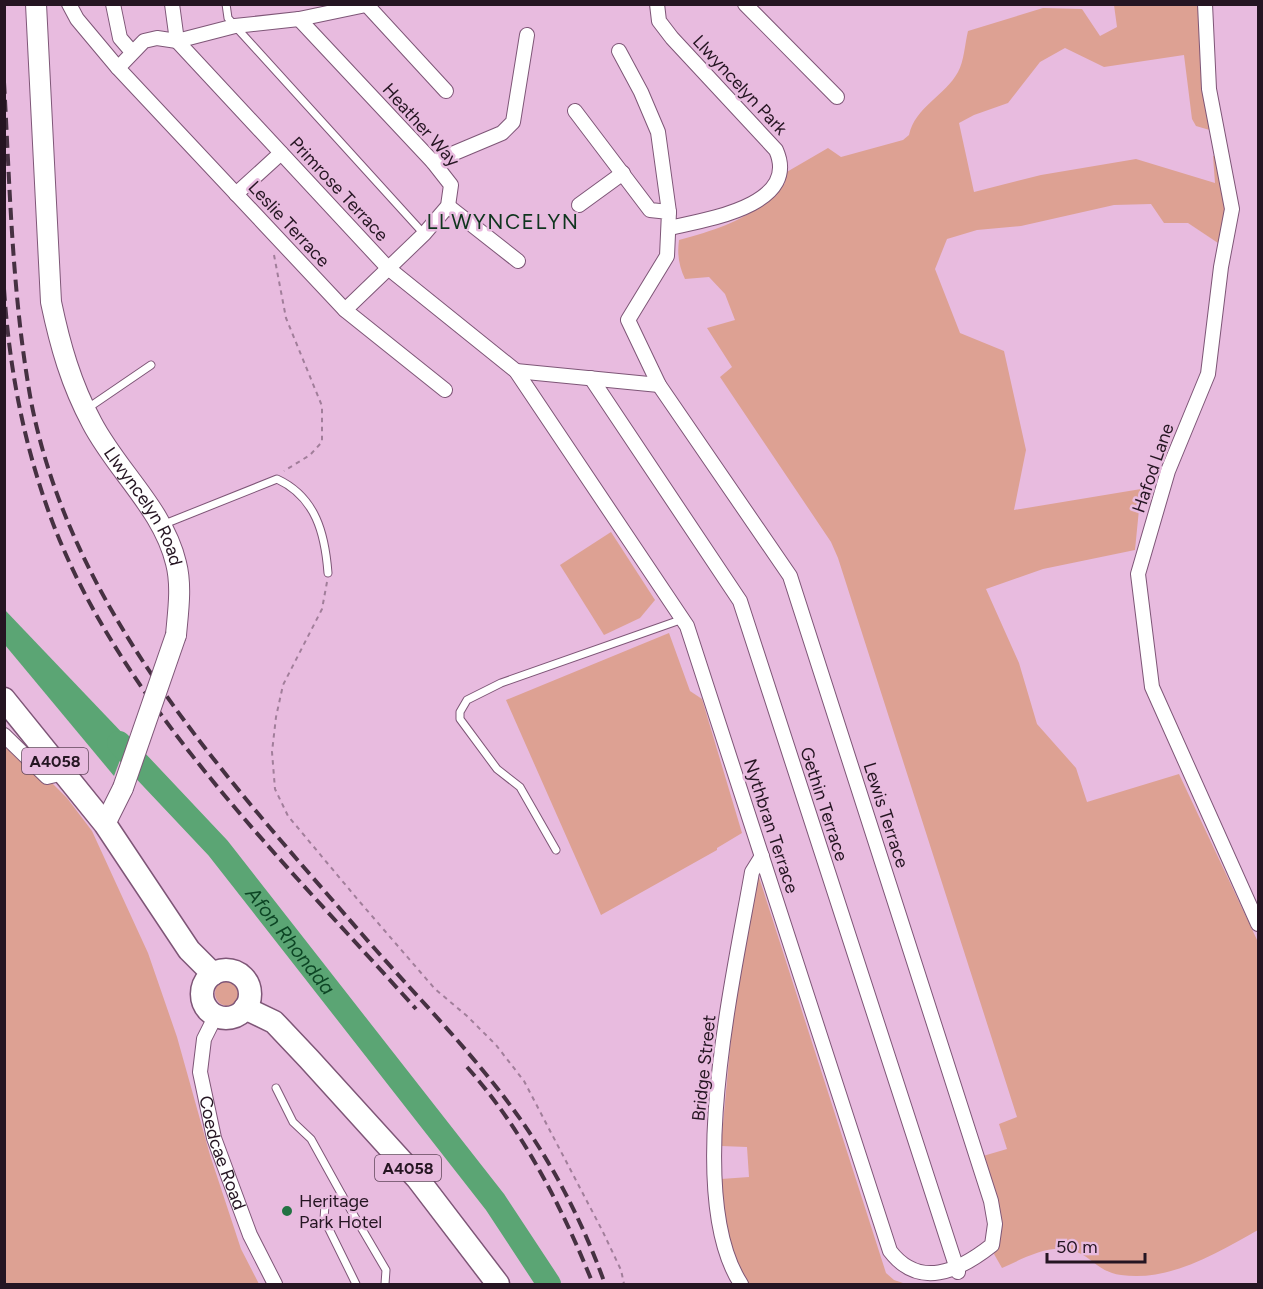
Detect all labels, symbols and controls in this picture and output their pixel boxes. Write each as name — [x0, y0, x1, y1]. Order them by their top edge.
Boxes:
street label: Llwyncelyn Park — [688, 30, 792, 140]
street label: Heather Way — [378, 79, 465, 172]
street label: Primrose Terrace — [285, 132, 393, 246]
street label: Leslie Terrace — [244, 176, 335, 272]
district label: LLWYNCELYN — [426, 209, 580, 234]
street label: Hafod Lane — [1127, 420, 1179, 516]
street label: Llwyncelyn Road — [99, 443, 187, 568]
street label: Gethin Terrace — [795, 744, 853, 864]
road number: A4058 — [22, 748, 88, 774]
street label: Nythbran Terrace — [739, 756, 803, 896]
street label: Lewis Terrace — [859, 759, 913, 871]
water label: Afon Rhondda — [240, 881, 340, 1000]
street label: Bridge Street — [687, 1013, 721, 1122]
street label: Coedcae Road — [194, 1094, 251, 1213]
road number: A4058 — [375, 1155, 441, 1181]
place label: Heritage Park Hotel — [299, 1190, 382, 1233]
marker: Heritage Park Hotel — [280, 1204, 294, 1218]
scale bar — [1047, 1226, 1144, 1264]
text: 50 m — [1056, 1236, 1098, 1258]

